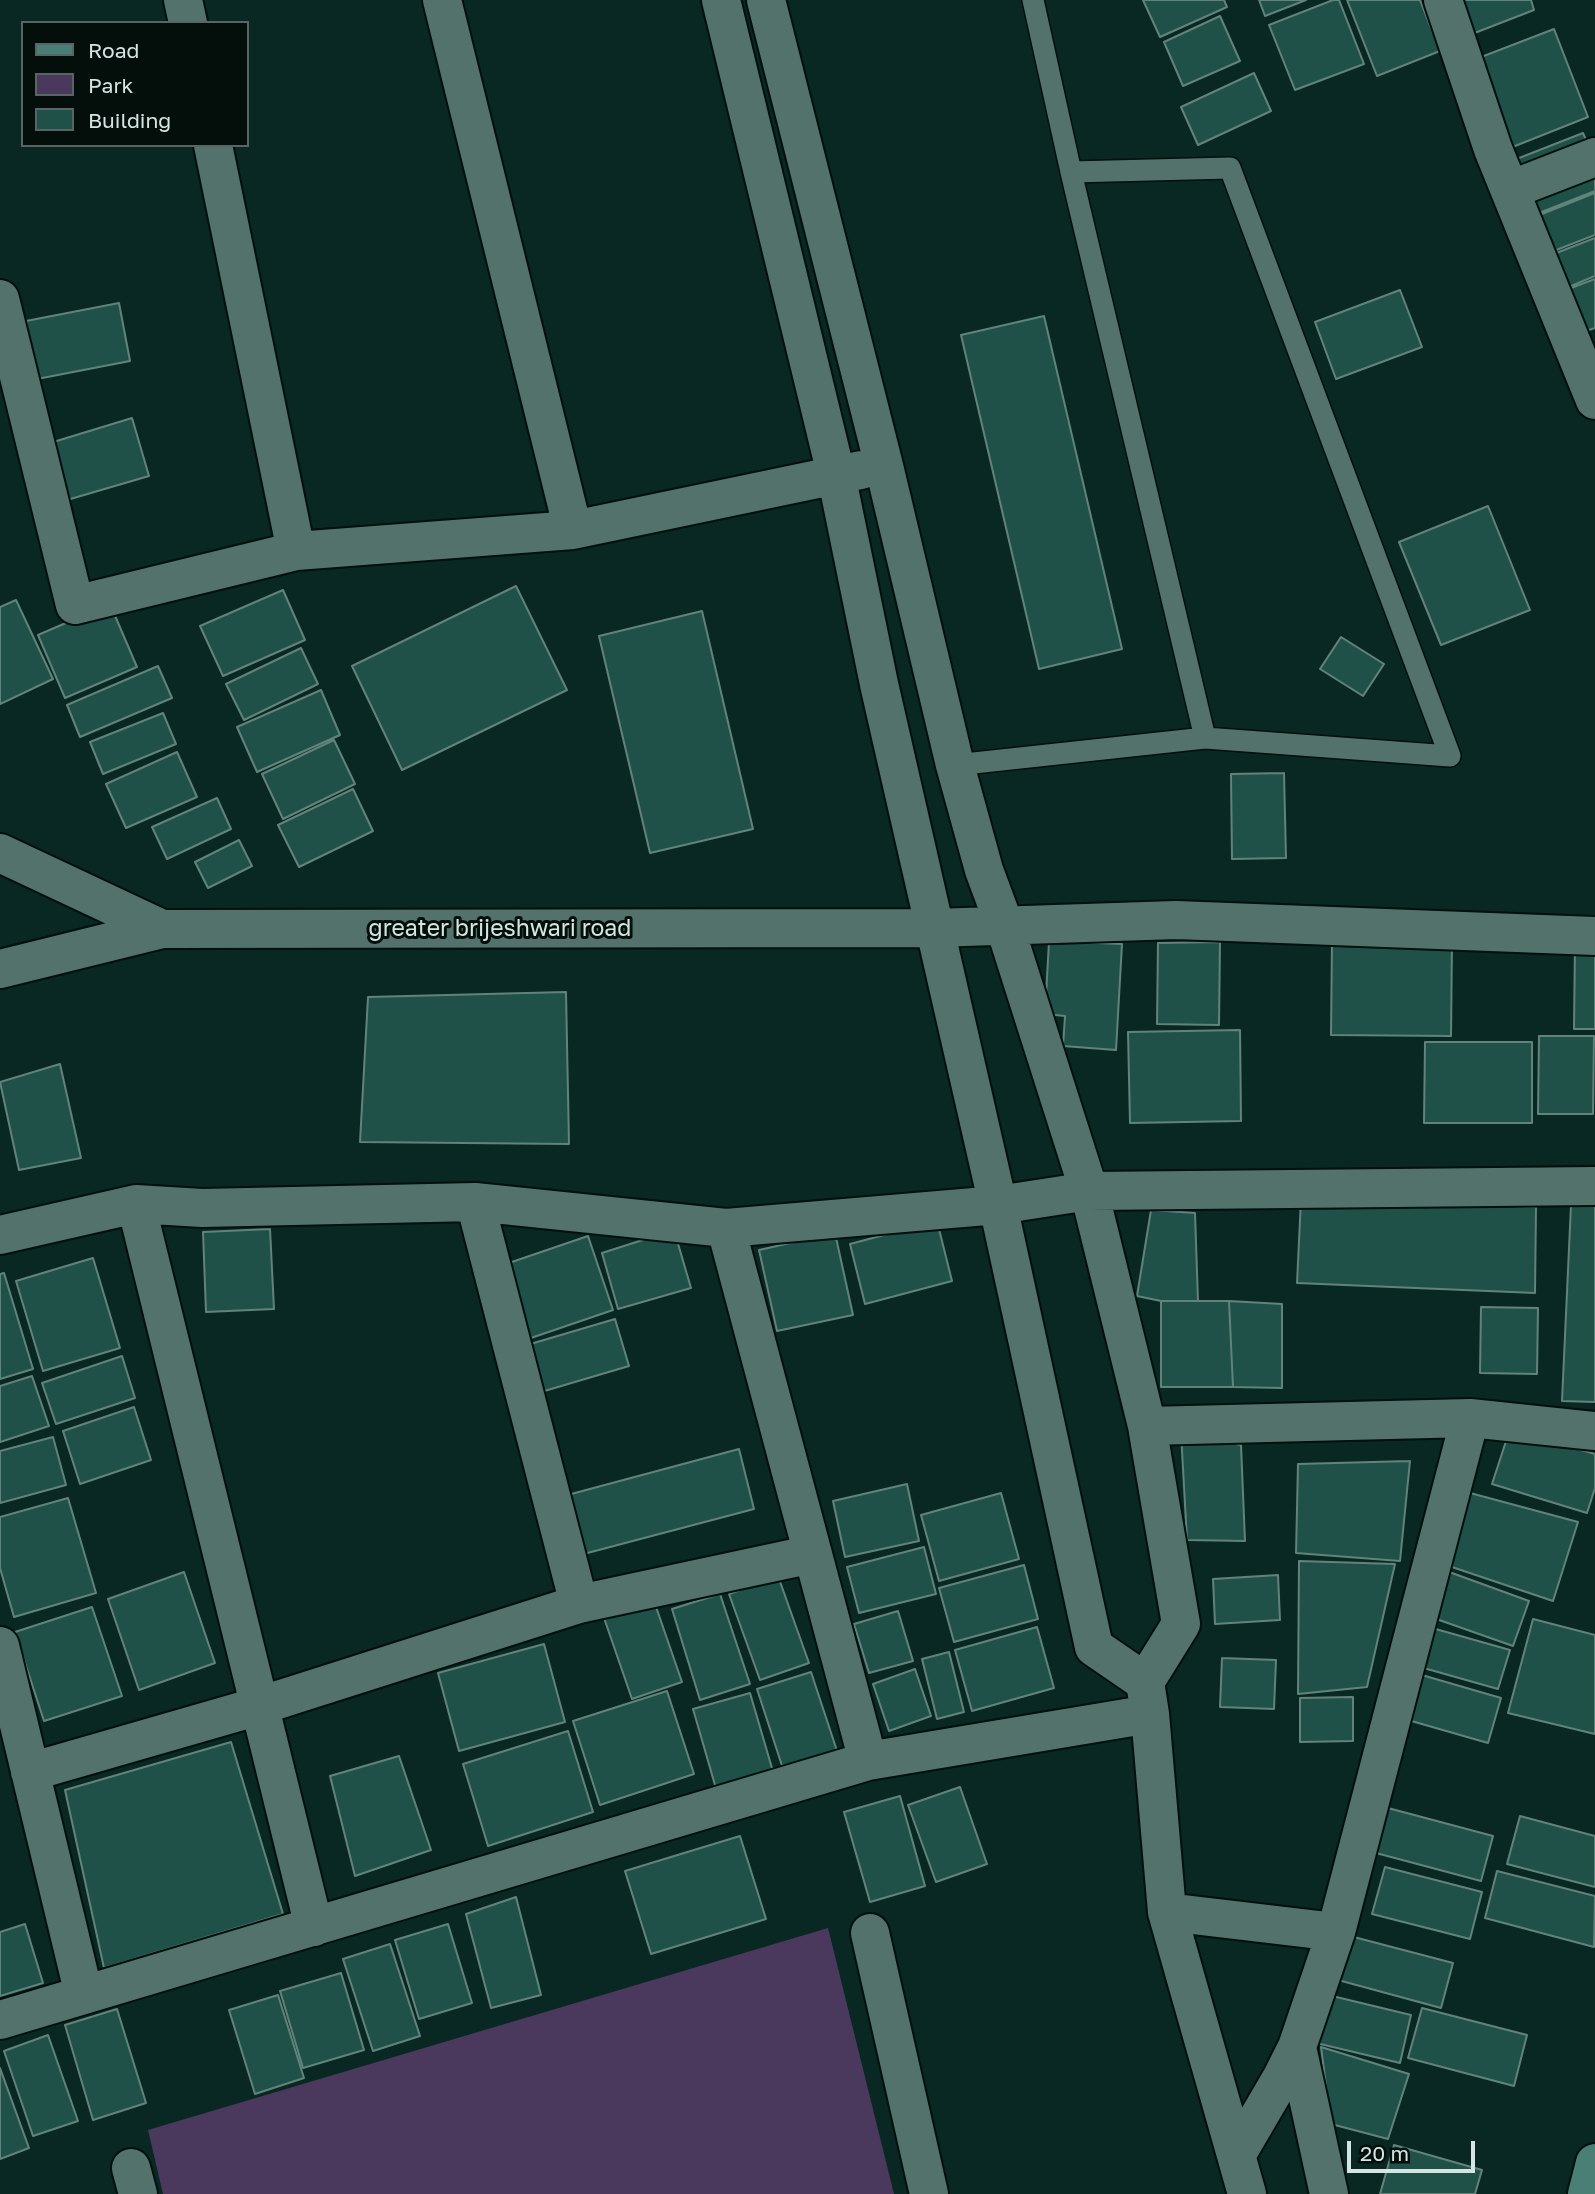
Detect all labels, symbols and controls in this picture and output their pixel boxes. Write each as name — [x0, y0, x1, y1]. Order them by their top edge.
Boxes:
legend — [21, 21, 248, 147]
text: Road — [88, 37, 139, 63]
text: Park — [88, 72, 133, 98]
text: Building — [88, 107, 171, 133]
street label: greater brijeshwari road — [369, 915, 631, 943]
scale bar — [1350, 2128, 1478, 2172]
text: 20 m — [1360, 2140, 1409, 2166]

